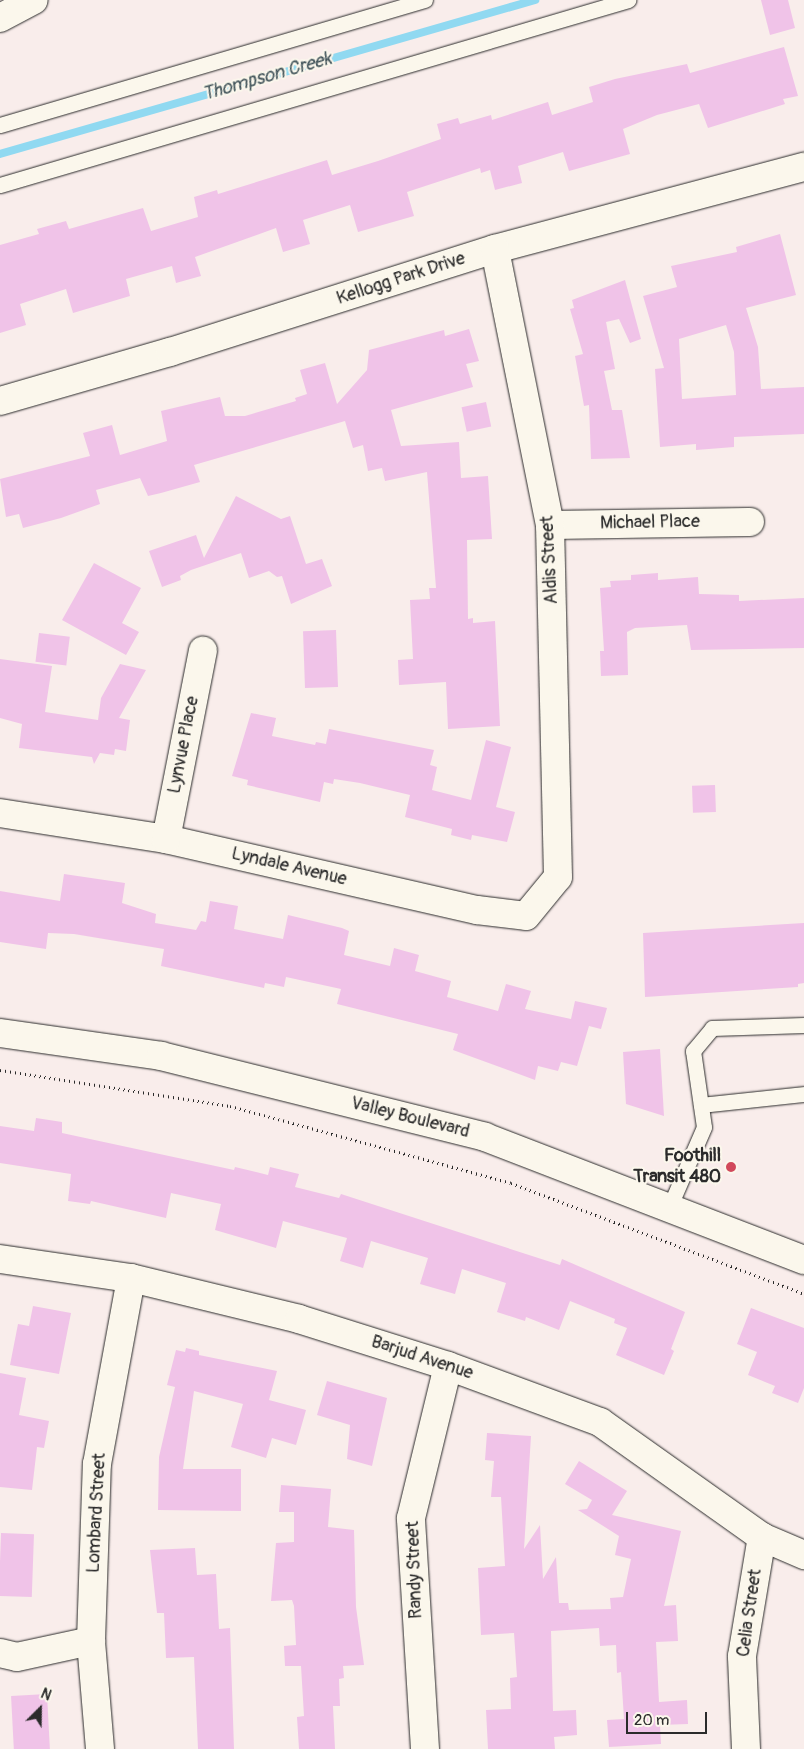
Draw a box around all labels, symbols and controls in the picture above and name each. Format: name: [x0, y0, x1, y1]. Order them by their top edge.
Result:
water label: Thompson Creek: [200, 48, 334, 106]
street label: Kellogg Park Drive: [334, 248, 468, 310]
street label: Michael Place: [600, 511, 700, 535]
street label: Aldis Street: [537, 515, 563, 605]
street label: Lynvue Place: [164, 695, 204, 795]
street label: Lyndale Avenue: [229, 843, 349, 891]
street label: Valley Boulevard: [348, 1093, 472, 1143]
place label: Foothill Transit 480: [633, 1146, 721, 1188]
marker: Foothill Transit 480: [725, 1161, 737, 1173]
street label: Barjud Avenue: [368, 1331, 476, 1385]
street label: Lombard Street: [83, 1452, 111, 1574]
street label: Randy Street: [403, 1521, 427, 1619]
street label: Celia Street: [733, 1568, 767, 1658]
north arrow: [15, 1684, 65, 1734]
text: N: [38, 1685, 54, 1704]
scale bar: [629, 1702, 710, 1734]
text: 20 m: [634, 1711, 669, 1730]

